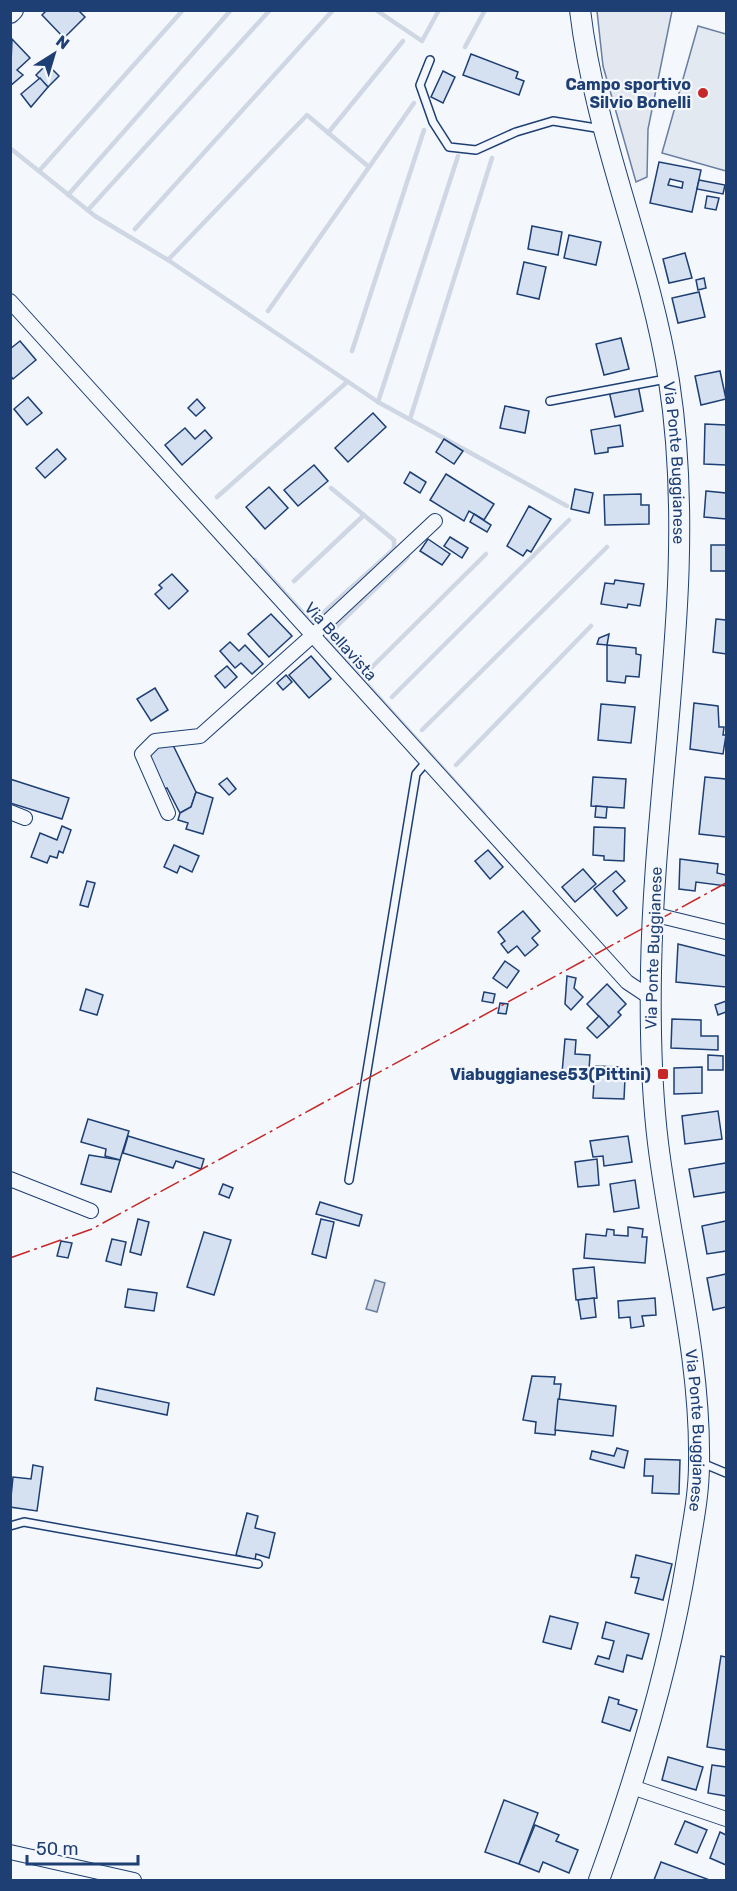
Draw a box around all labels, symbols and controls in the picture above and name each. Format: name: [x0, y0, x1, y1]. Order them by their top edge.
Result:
north arrow: [24, 24, 84, 84]
text: N: [52, 31, 73, 53]
place label: Campo sportivo Silvio Bonelli: [565, 75, 691, 112]
marker: Campo sportivo Silvio Bonelli: [696, 86, 710, 100]
street label: Via Ponte Buggianese: [659, 380, 688, 544]
street label: Via Bellavista: [300, 598, 381, 685]
street label: Via Ponte Buggianese: [641, 866, 666, 1030]
place label: Viabuggianese53(Pittini): [450, 1065, 651, 1084]
marker: Viabuggianese53(Pittini): [656, 1067, 670, 1081]
street label: Via Ponte Buggianese: [681, 1348, 708, 1513]
scale bar: [27, 1828, 138, 1866]
text: 50 m: [36, 1838, 79, 1860]

